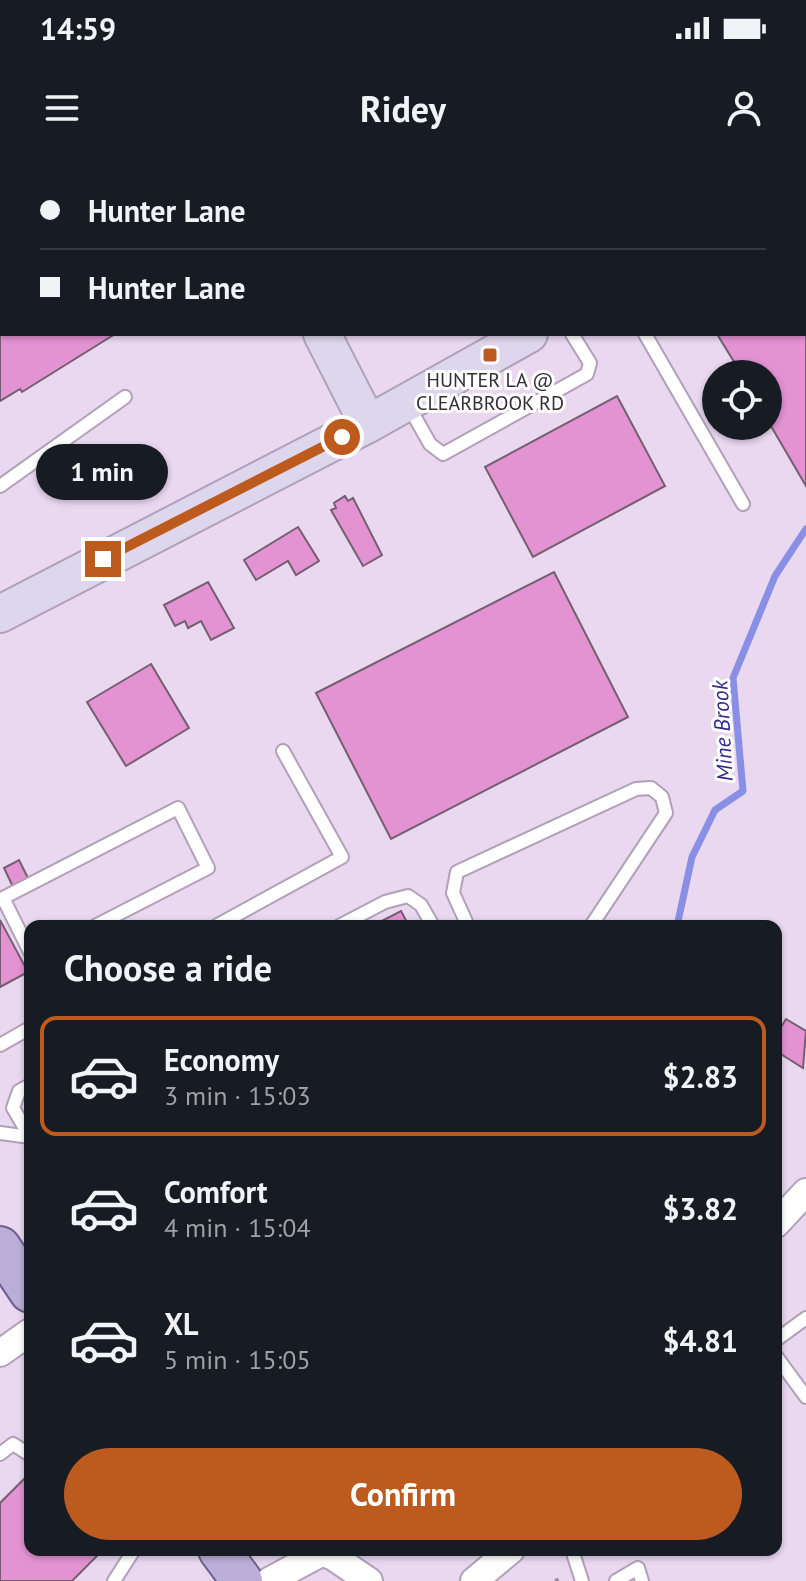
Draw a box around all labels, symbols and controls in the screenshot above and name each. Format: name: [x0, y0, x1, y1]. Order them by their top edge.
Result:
text: 14:59: [40, 9, 116, 48]
text: Ridey: [360, 85, 446, 132]
icon: menu: [40, 86, 84, 130]
icon: person: [722, 86, 766, 130]
text: Hunter Lane: [88, 191, 246, 230]
text: Hunter Lane: [88, 268, 246, 307]
marker: HUNTER LA @ CLEARBROOK RD: [481, 346, 499, 364]
map controls: [702, 360, 782, 440]
button: locate: [702, 360, 782, 440]
place label: HUNTER LA @ CLEARBROOK RD: [416, 367, 564, 416]
route start: [324, 419, 360, 455]
callout: 1 min: [37, 443, 169, 499]
text: 1 min: [70, 455, 134, 488]
route end: [85, 541, 121, 577]
water label: Mine Brook: [705, 679, 739, 782]
text: Choose a ride: [64, 944, 272, 991]
icon: car: [68, 1040, 140, 1112]
text: Economy: [164, 1040, 279, 1079]
text: $2.83: [663, 1057, 738, 1096]
text: 3 min · 15:03: [164, 1079, 311, 1112]
icon: car: [68, 1172, 140, 1244]
text: Comfort: [164, 1172, 267, 1211]
text: $3.82: [663, 1189, 738, 1228]
text: 4 min · 15:04: [164, 1211, 311, 1244]
icon: car: [68, 1304, 140, 1376]
text: XL: [164, 1304, 198, 1343]
text: $4.81: [663, 1321, 738, 1360]
text: 5 min · 15:05: [164, 1343, 311, 1376]
button: Confirm: [64, 1448, 742, 1540]

